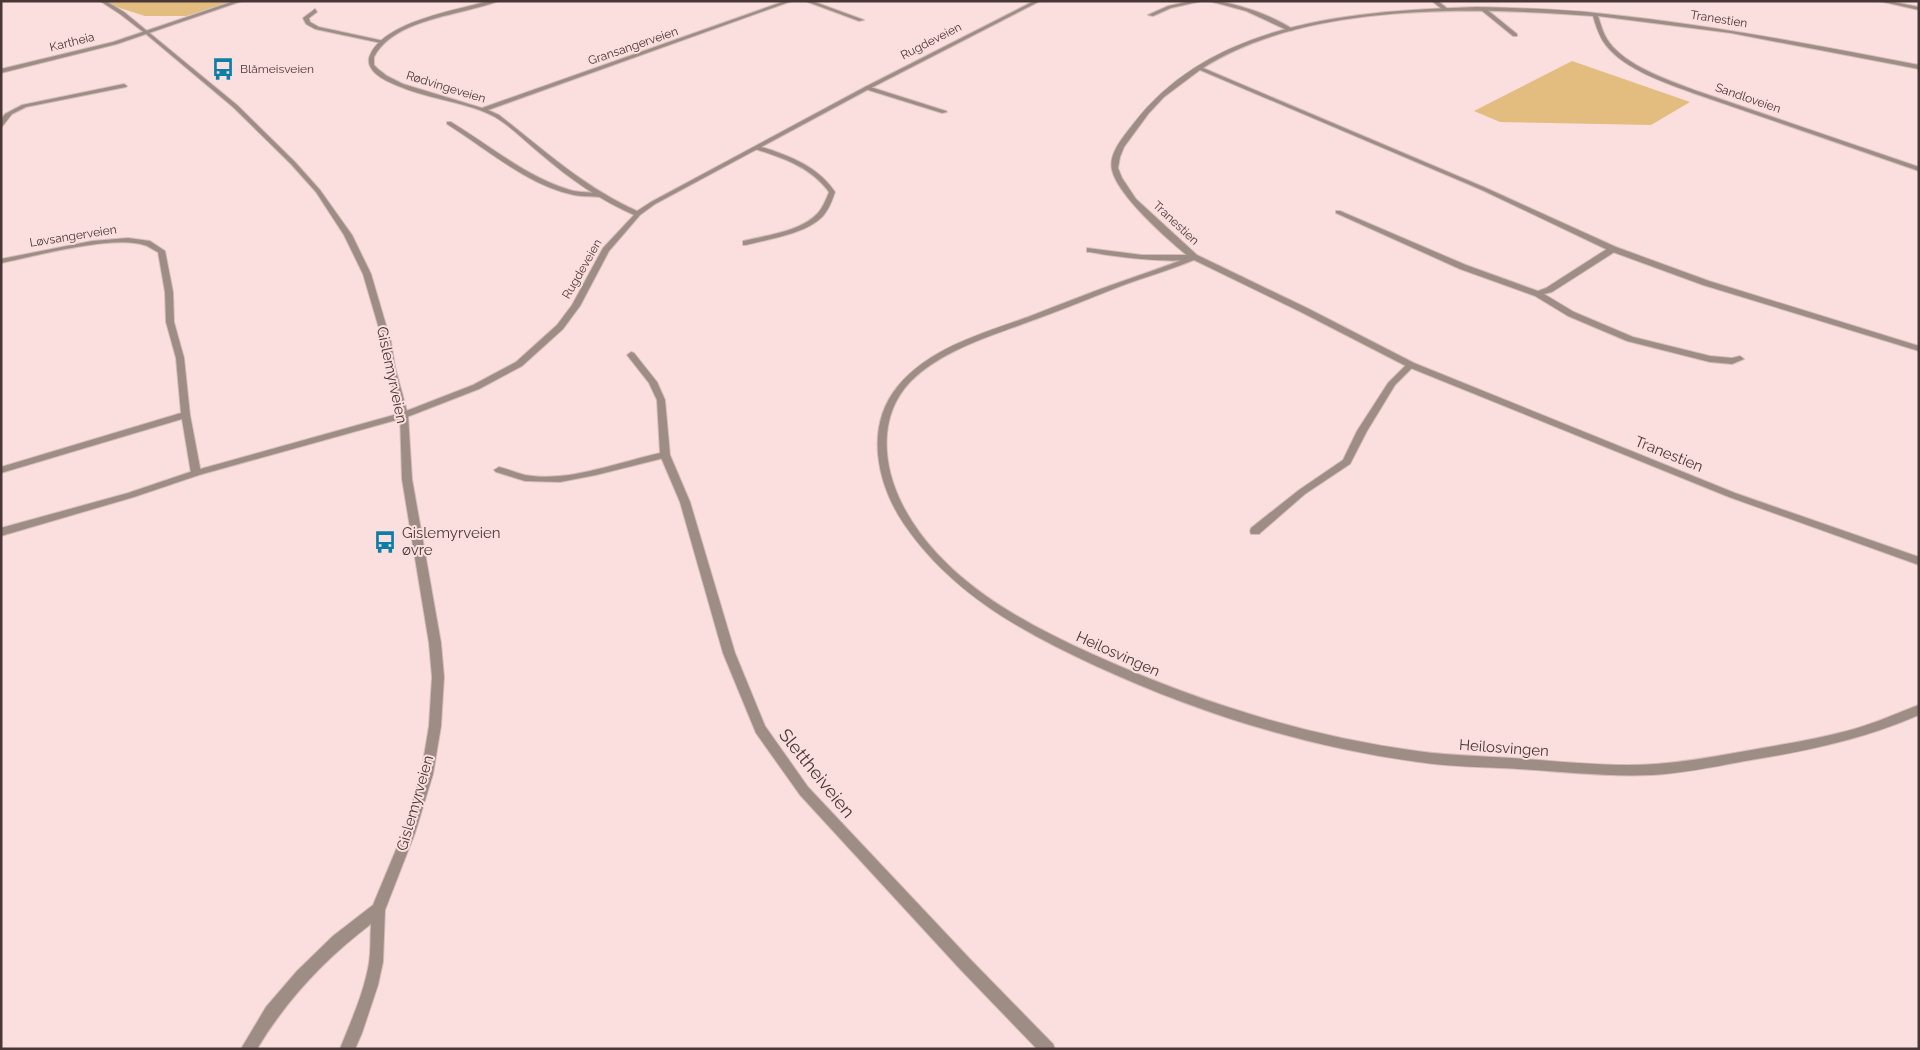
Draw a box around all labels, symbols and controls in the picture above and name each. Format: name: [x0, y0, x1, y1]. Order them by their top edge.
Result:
street label: Tranestien: [1690, 8, 1748, 30]
street label: Rugdeveien: [898, 20, 964, 62]
street label: Gransangerveien: [586, 24, 680, 68]
street label: Kartheia: [48, 30, 96, 54]
bus stop icon: Blåmeisveien: [210, 56, 236, 82]
place label: Blåmeisveien: [240, 62, 314, 76]
street label: Rødvingeveien: [405, 68, 487, 106]
street label: Sandloveien: [1713, 80, 1783, 116]
street label: Tranestien: [1150, 198, 1202, 248]
street label: Løvsangerveien: [28, 222, 118, 250]
street label: Rugdeveien: [559, 237, 605, 301]
street label: Gislemyrveien: [373, 325, 411, 425]
street label: Tranestien: [1632, 432, 1706, 476]
place label: Gislemyrveien øvre: [402, 524, 501, 559]
bus stop icon: Gislemyrveien øvre: [372, 529, 398, 555]
street label: Heilosvingen: [1073, 627, 1163, 681]
street label: Slettheiveien: [775, 724, 859, 822]
street label: Heilosvingen: [1459, 736, 1549, 760]
street label: Gislemyrveien: [393, 753, 437, 853]

